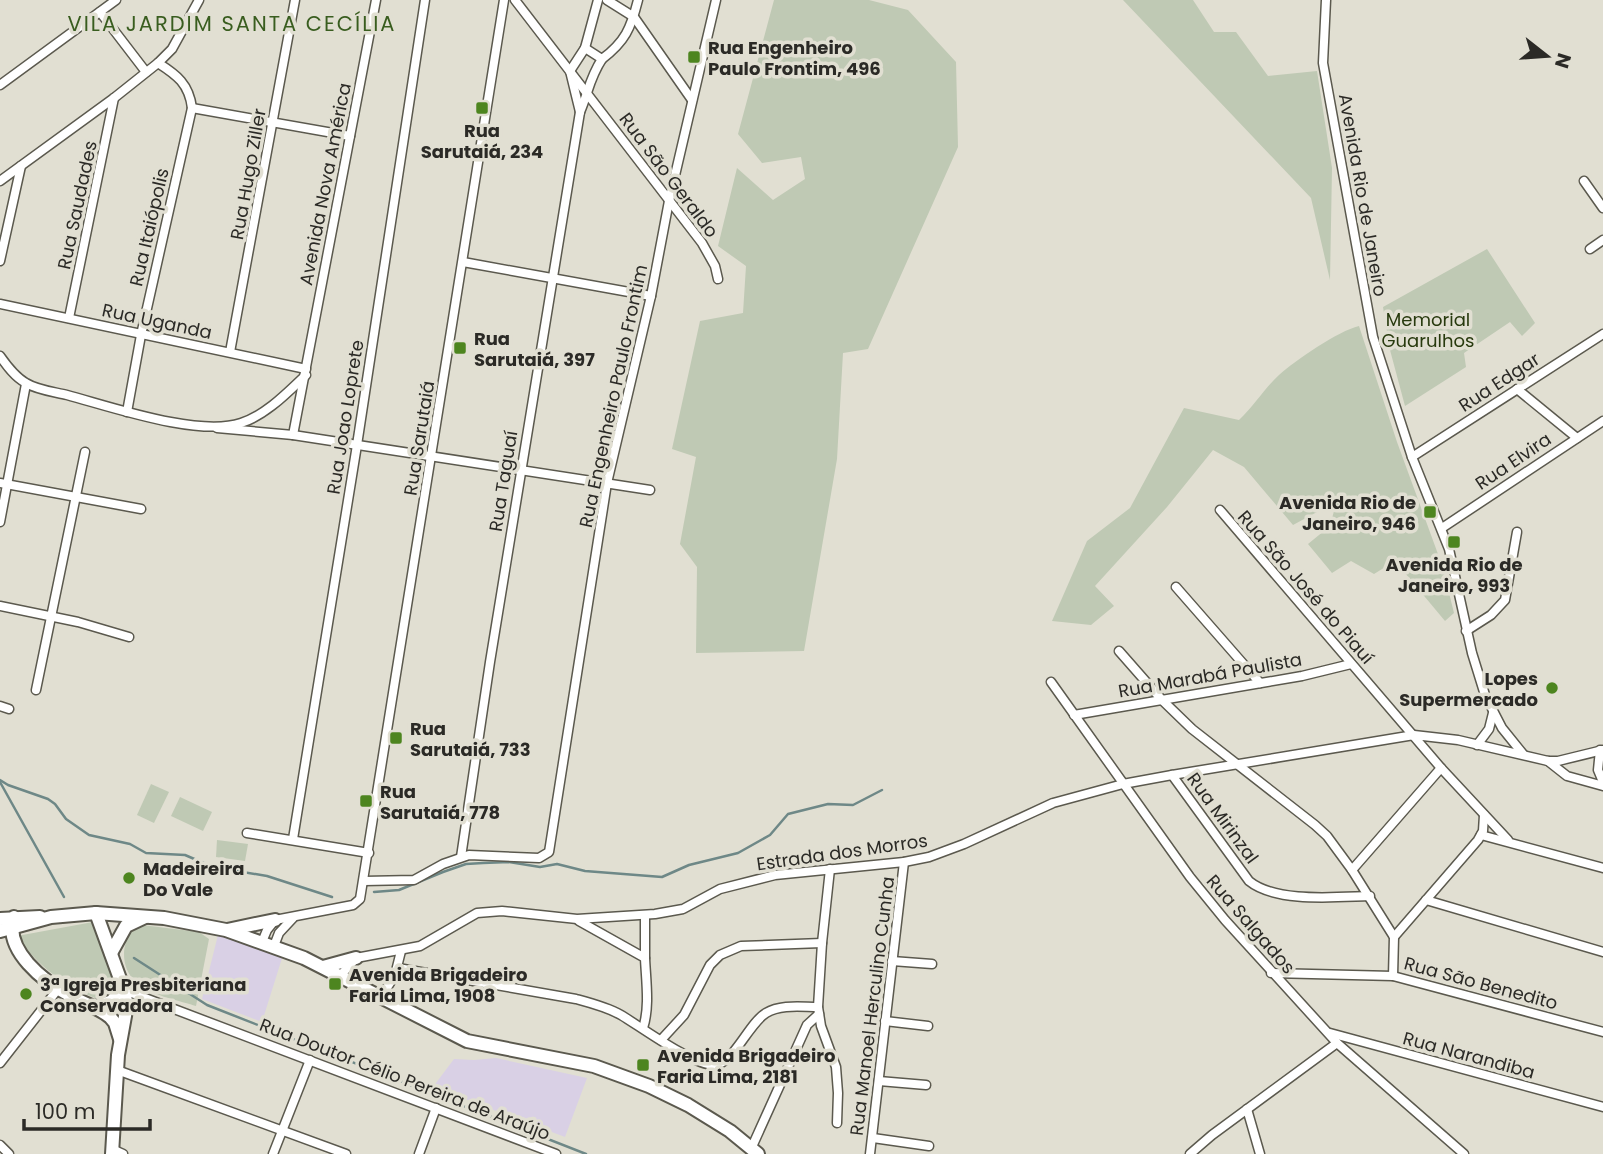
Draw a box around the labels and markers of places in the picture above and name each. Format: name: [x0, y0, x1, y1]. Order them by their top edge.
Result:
place label: Rua Engenheiro Paulo Frontim, 496: [708, 35, 881, 81]
marker: Rua Engenheiro Paulo Frontim, 496: [686, 49, 702, 65]
marker: Rua Sarutaiá, 234: [474, 100, 490, 116]
place label: Rua Sarutaiá, 234: [421, 118, 543, 164]
place label: Rua Sarutaiá, 397: [474, 326, 595, 372]
marker: Rua Sarutaiá, 397: [452, 340, 468, 356]
place label: Avenida Rio de Janeiro, 946: [1279, 490, 1416, 536]
marker: Avenida Rio de Janeiro, 946: [1422, 504, 1438, 520]
marker: Avenida Rio de Janeiro, 993: [1446, 534, 1462, 550]
place label: Avenida Rio de Janeiro, 993: [1386, 552, 1522, 598]
place label: Lopes Supermercado: [1399, 666, 1538, 712]
marker: Lopes Supermercado: [1544, 680, 1560, 696]
place label: Rua Sarutaiá, 733: [410, 716, 531, 762]
marker: Rua Sarutaiá, 733: [388, 730, 404, 746]
place label: Rua Sarutaiá, 778: [380, 779, 500, 825]
marker: Rua Sarutaiá, 778: [358, 793, 374, 809]
place label: Madeireira Do Vale: [143, 856, 244, 902]
marker: Madeireira Do Vale: [121, 870, 137, 886]
place label: Avenida Brigadeiro Faria Lima, 1908: [349, 962, 527, 1008]
place label: 3ª Igreja Presbiteriana Conservadora: [40, 972, 246, 1018]
marker: Avenida Brigadeiro Faria Lima, 1908: [327, 976, 343, 992]
marker: 3ª Igreja Presbiteriana Conservadora: [18, 986, 34, 1002]
place label: Avenida Brigadeiro Faria Lima, 2181: [657, 1043, 835, 1089]
marker: Avenida Brigadeiro Faria Lima, 2181: [635, 1057, 651, 1073]

